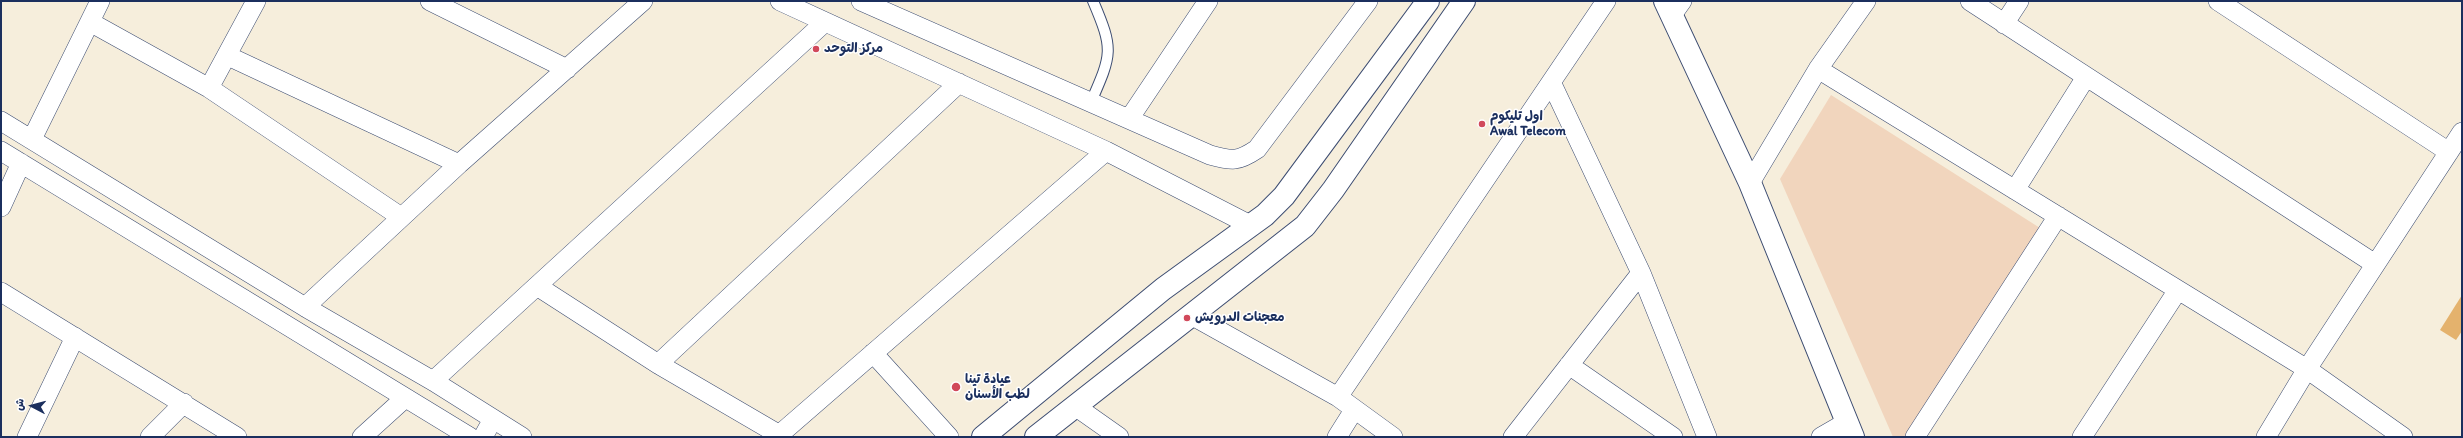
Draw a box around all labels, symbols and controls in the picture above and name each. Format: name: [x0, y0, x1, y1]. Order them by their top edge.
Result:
place label: مركز التوحد: [824, 41, 883, 57]
marker: مركز التوحد: [811, 44, 821, 54]
place label: اول تليكوم Awal Telecom: [1490, 109, 1566, 140]
marker: اول تليكوم Awal Telecom: [1477, 119, 1487, 129]
place label: معجنات الدرويش: [1195, 310, 1285, 326]
marker: معجنات الدرويش: [1182, 313, 1192, 323]
place label: عيادة تينا لطب الأسنان: [965, 372, 1030, 403]
marker: عيادة تينا لطب الأسنان: [950, 381, 962, 393]
north arrow: [12, 386, 52, 426]
text: ش: [12, 398, 27, 411]

